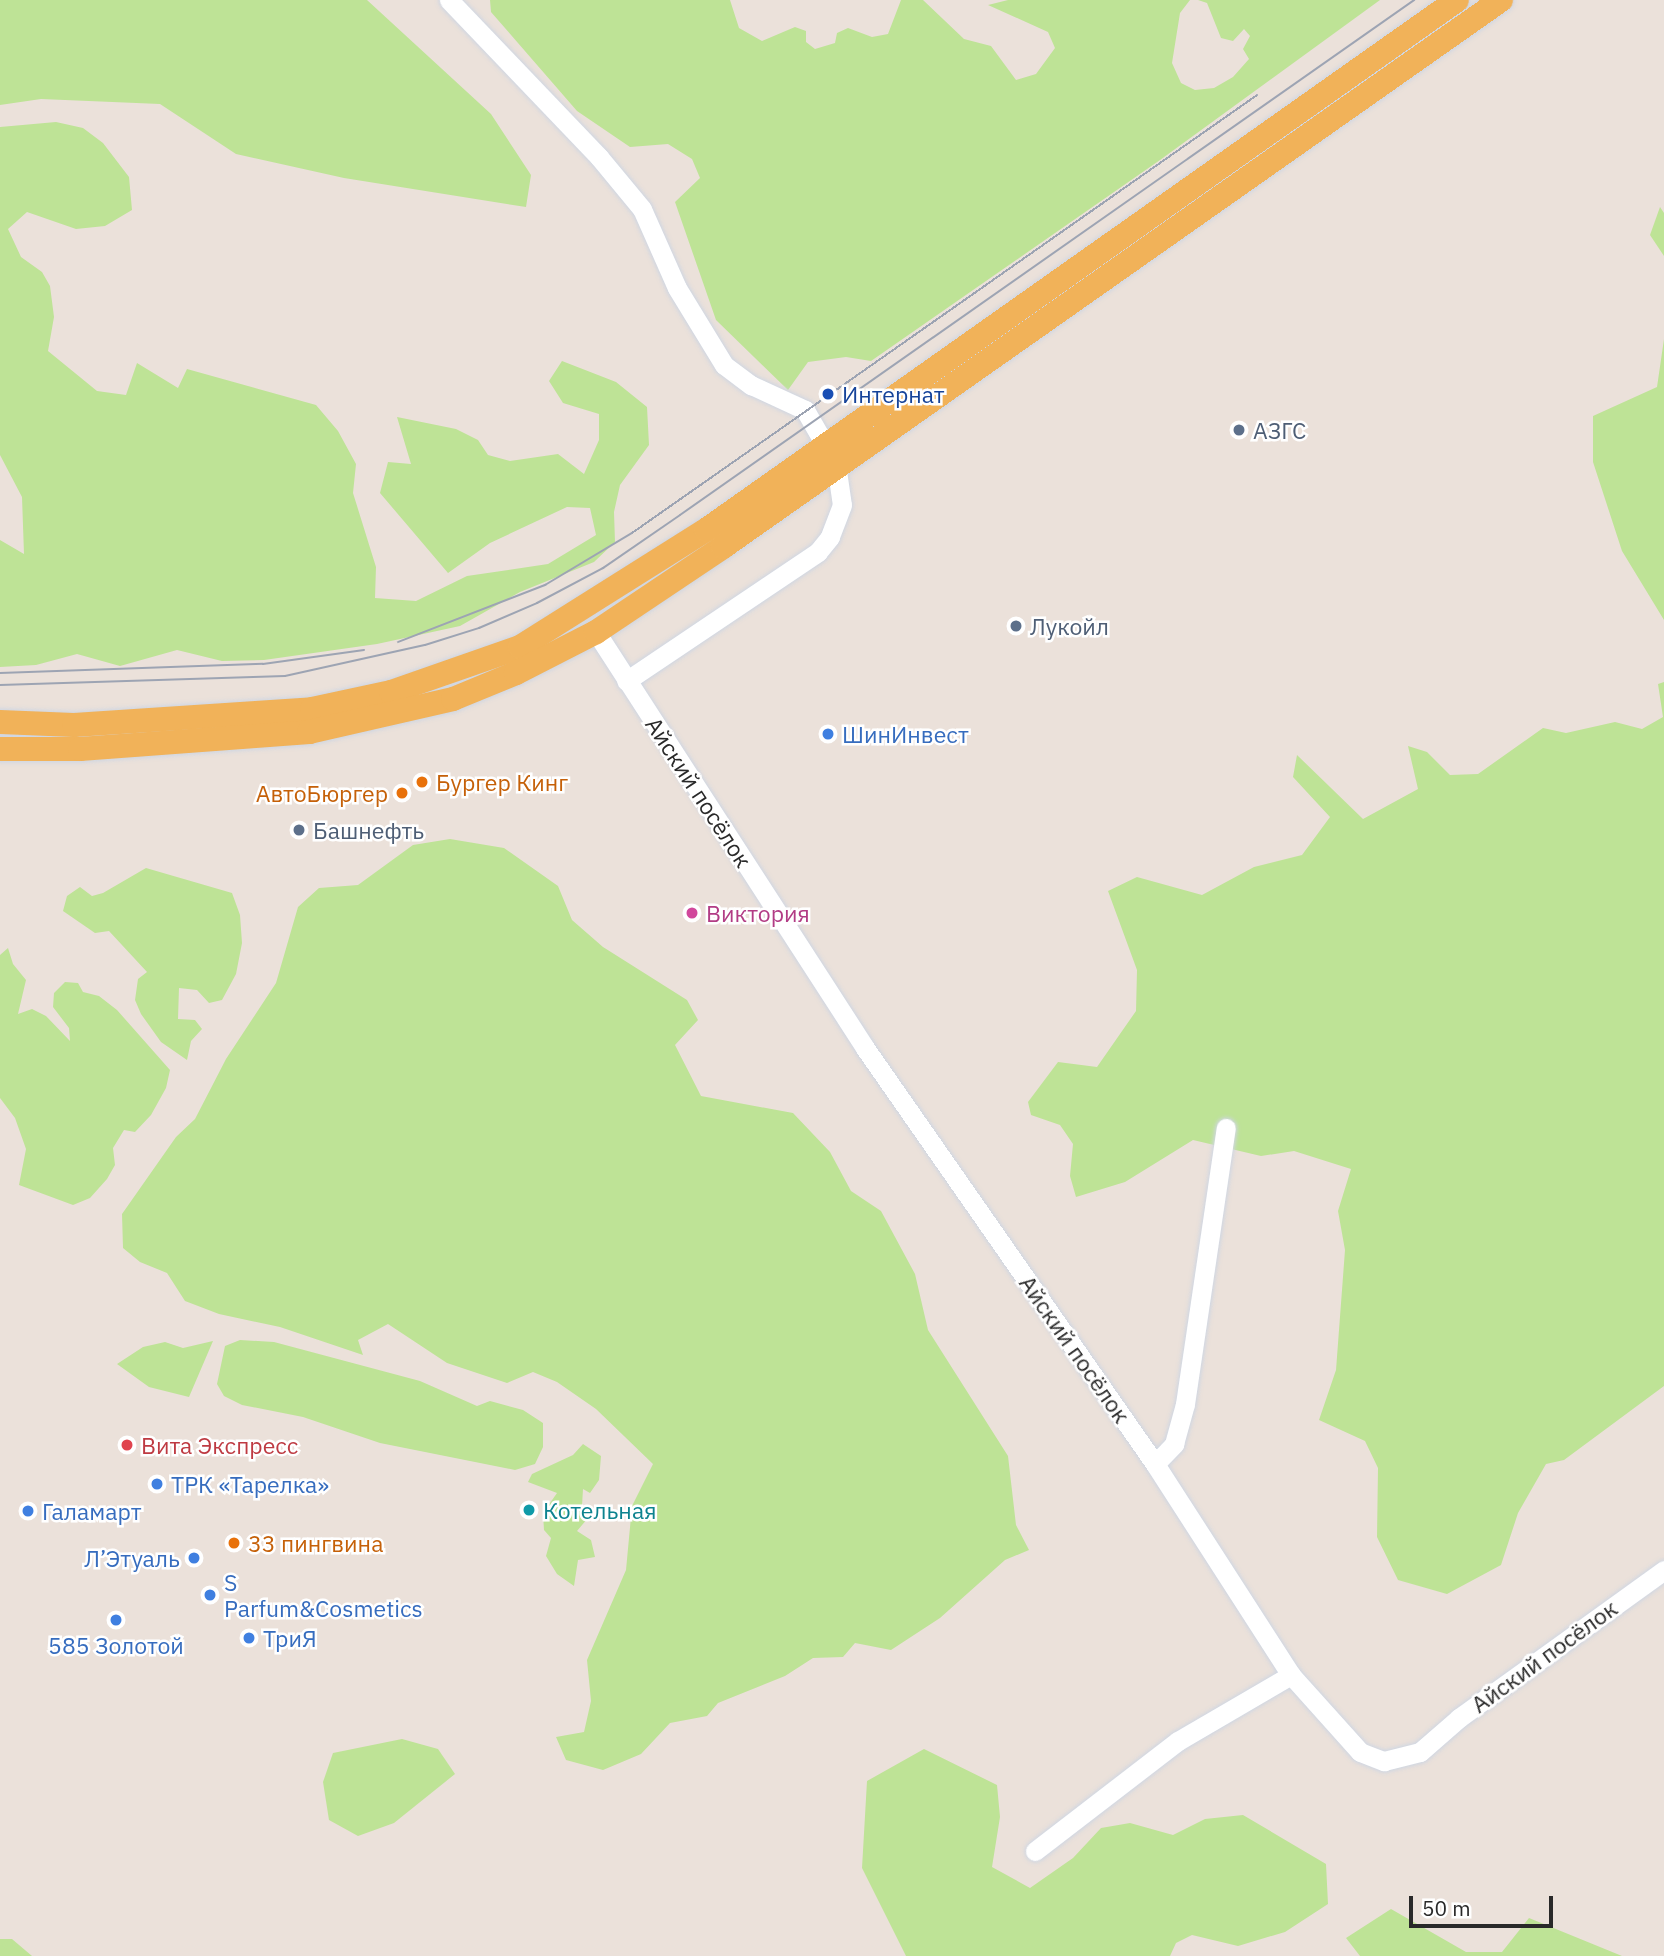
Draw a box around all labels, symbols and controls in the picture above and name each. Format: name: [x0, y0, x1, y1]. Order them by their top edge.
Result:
place label: Интернат: [842, 380, 945, 408]
marker: Интернат: [820, 386, 836, 402]
place label: АЗГС: [1253, 416, 1306, 444]
marker: АЗГС: [1231, 422, 1247, 438]
place label: Лукойл: [1030, 612, 1109, 640]
marker: Лукойл: [1008, 618, 1024, 634]
street label: Айский посёлок: [640, 712, 758, 872]
place label: ШинИнвест: [842, 720, 969, 748]
marker: ШинИнвест: [820, 726, 836, 742]
place label: Бургер Кинг: [436, 768, 568, 796]
marker: Бургер Кинг: [414, 774, 430, 790]
place label: АвтоБюргер: [256, 779, 388, 807]
marker: АвтоБюргер: [394, 785, 410, 801]
place label: Башнефть: [313, 816, 424, 844]
marker: Башнефть: [291, 822, 307, 838]
place label: Виктория: [706, 899, 810, 927]
marker: Виктория: [684, 905, 700, 921]
street label: Айский посёлок: [1014, 1270, 1136, 1428]
place label: Вита Экспресс: [141, 1431, 298, 1459]
marker: Вита Экспресс: [119, 1437, 135, 1453]
place label: ТРК «Тарелка»: [171, 1470, 329, 1498]
marker: ТРК «Тарелка»: [149, 1476, 165, 1492]
place label: Котельная: [543, 1496, 656, 1524]
place label: Галамарт: [42, 1497, 141, 1525]
marker: Котельная: [521, 1502, 537, 1518]
marker: Галамарт: [20, 1503, 36, 1519]
place label: 33 пингвина: [248, 1529, 383, 1557]
marker: 33 пингвина: [226, 1535, 242, 1551]
place label: Л’Этуаль: [84, 1544, 180, 1572]
marker: Л’Этуаль: [186, 1550, 202, 1566]
place label: S Parfum&Cosmetics: [224, 1568, 423, 1622]
marker: S Parfum&Cosmetics: [202, 1587, 218, 1603]
street label: Айский посёлок: [1466, 1594, 1622, 1718]
marker: 585 Золотой: [108, 1612, 124, 1628]
place label: ТриЯ: [263, 1624, 317, 1652]
marker: ТриЯ: [241, 1630, 257, 1646]
place label: 585 Золотой: [48, 1631, 184, 1659]
scale bar: [1412, 1882, 1556, 1926]
text: 50 m: [1422, 1894, 1471, 1922]

